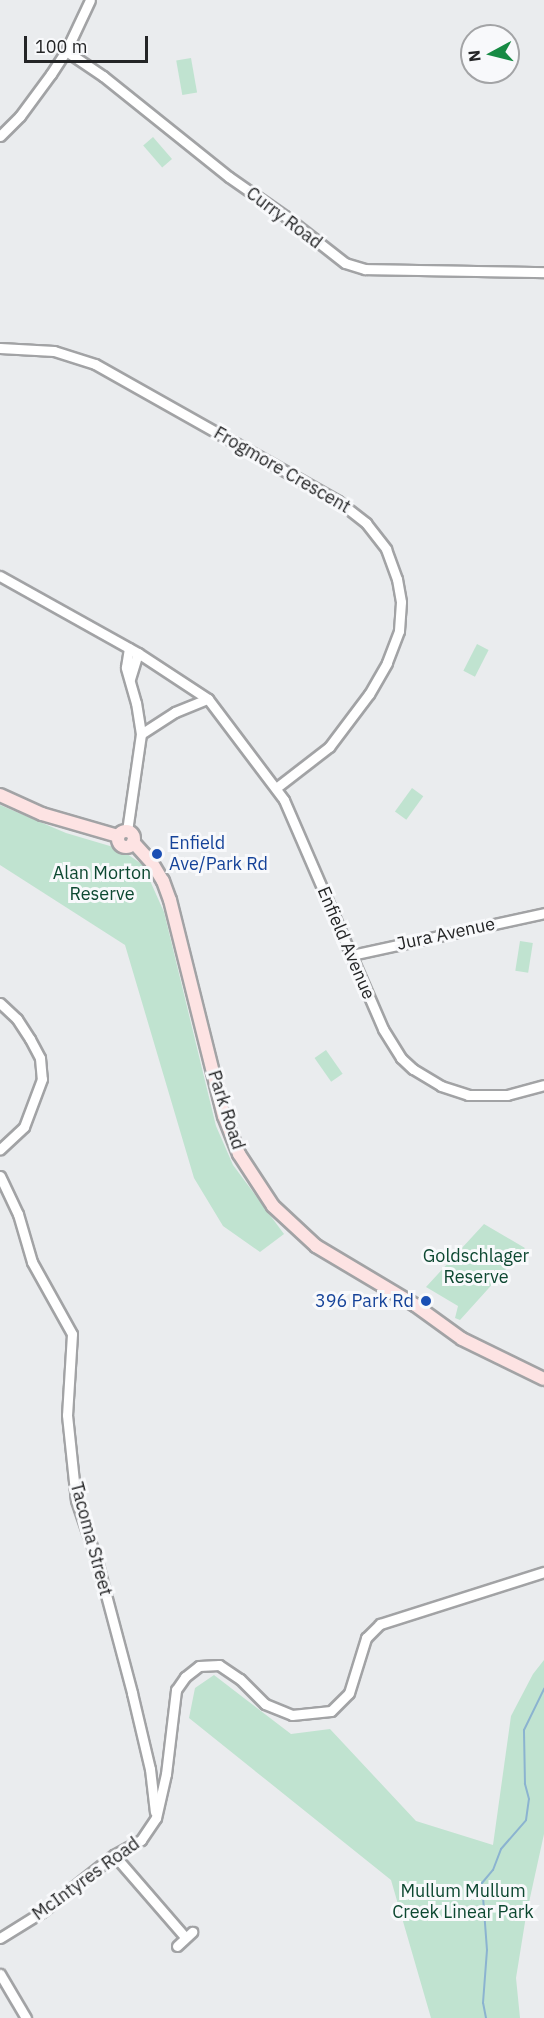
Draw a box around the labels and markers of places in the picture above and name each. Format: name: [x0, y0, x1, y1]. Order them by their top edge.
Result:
place label: Enfield Ave/Park Rd: [169, 833, 268, 876]
marker: Enfield Ave/Park Rd: [150, 847, 164, 861]
place label: 396 Park Rd: [315, 1290, 414, 1312]
marker: 396 Park Rd: [419, 1294, 433, 1308]

